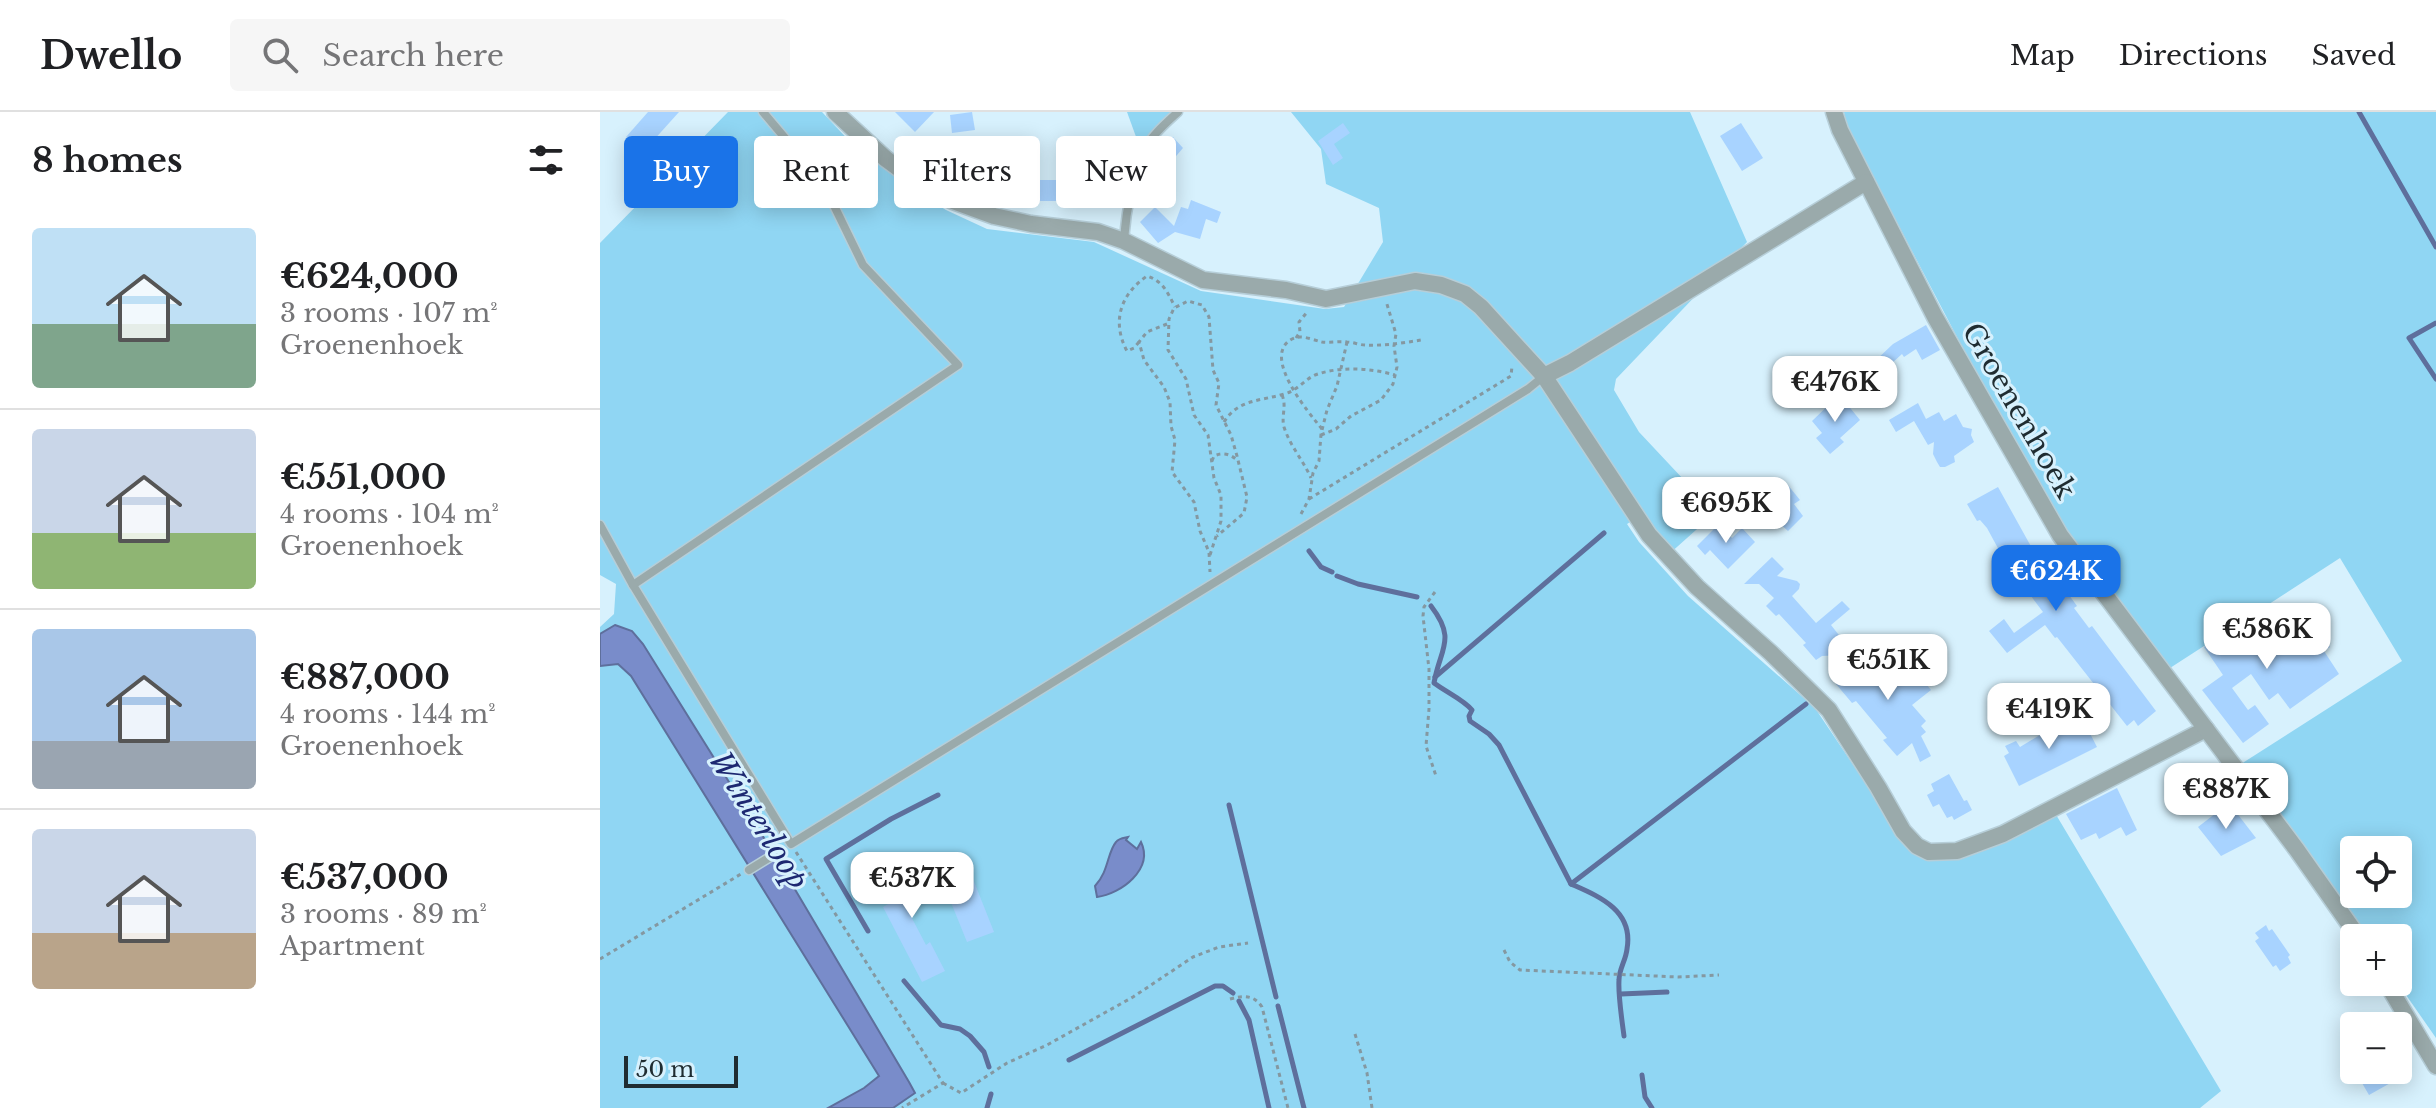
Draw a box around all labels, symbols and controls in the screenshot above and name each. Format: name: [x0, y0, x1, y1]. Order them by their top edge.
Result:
search box: [230, 19, 790, 91]
text: Dwello: [40, 32, 182, 79]
icon: search: [258, 33, 302, 77]
text: Search here: [322, 37, 504, 74]
text: Map: [2010, 38, 2075, 73]
text: Directions: [2119, 38, 2268, 73]
text: Saved: [2312, 38, 2396, 73]
chip: Buy: [624, 136, 738, 208]
chip: Rent: [754, 136, 878, 208]
chip: Filters: [894, 136, 1040, 208]
chip: New: [1056, 136, 1176, 208]
icon: filters: [524, 138, 568, 182]
text: 8 homes: [32, 139, 183, 181]
text: €624,000: [280, 255, 459, 297]
icon: home: [96, 260, 192, 356]
text: 3 rooms · 107 m²: [280, 297, 498, 329]
street label: Groenenhoek: [1955, 317, 2084, 506]
text: Groenenhoek: [280, 329, 463, 361]
pin: €476K: [1779, 356, 1891, 424]
text: €476K: [1790, 366, 1880, 398]
text: €551,000: [280, 456, 446, 498]
icon: home: [96, 461, 192, 557]
pin: €695K: [1670, 477, 1782, 545]
text: €695K: [1680, 487, 1772, 519]
text: 4 rooms · 104 m²: [280, 498, 499, 530]
text: Groenenhoek: [280, 530, 463, 562]
pin: €624K: [2000, 545, 2112, 613]
text: €624K: [2010, 555, 2102, 587]
pin: €586K: [2211, 603, 2323, 671]
text: €586K: [2222, 613, 2312, 645]
pin: €551K: [1832, 634, 1944, 702]
text: €551K: [1846, 644, 1930, 676]
text: €887,000: [280, 656, 450, 698]
icon: home: [96, 661, 192, 757]
pin: €419K: [1993, 683, 2105, 751]
text: €419K: [2005, 693, 2093, 725]
text: 4 rooms · 144 m²: [280, 698, 496, 730]
text: Groenenhoek: [280, 730, 463, 762]
water label: Winterloop: [702, 744, 816, 896]
pin: €887K: [2170, 763, 2282, 831]
text: €887K: [2182, 773, 2270, 805]
map controls: [2340, 836, 2412, 1084]
button: locate: [2340, 836, 2412, 908]
pin: €537K: [856, 852, 968, 920]
text: €537,000: [280, 856, 449, 898]
icon: home: [96, 861, 192, 957]
text: €537K: [869, 862, 955, 894]
text: 3 rooms · 89 m²: [280, 898, 487, 930]
button: +: [2340, 924, 2412, 996]
text: Apartment: [280, 930, 425, 962]
button: −: [2340, 1012, 2412, 1084]
scale bar: [624, 1052, 738, 1088]
text: 50 m: [636, 1056, 694, 1083]

